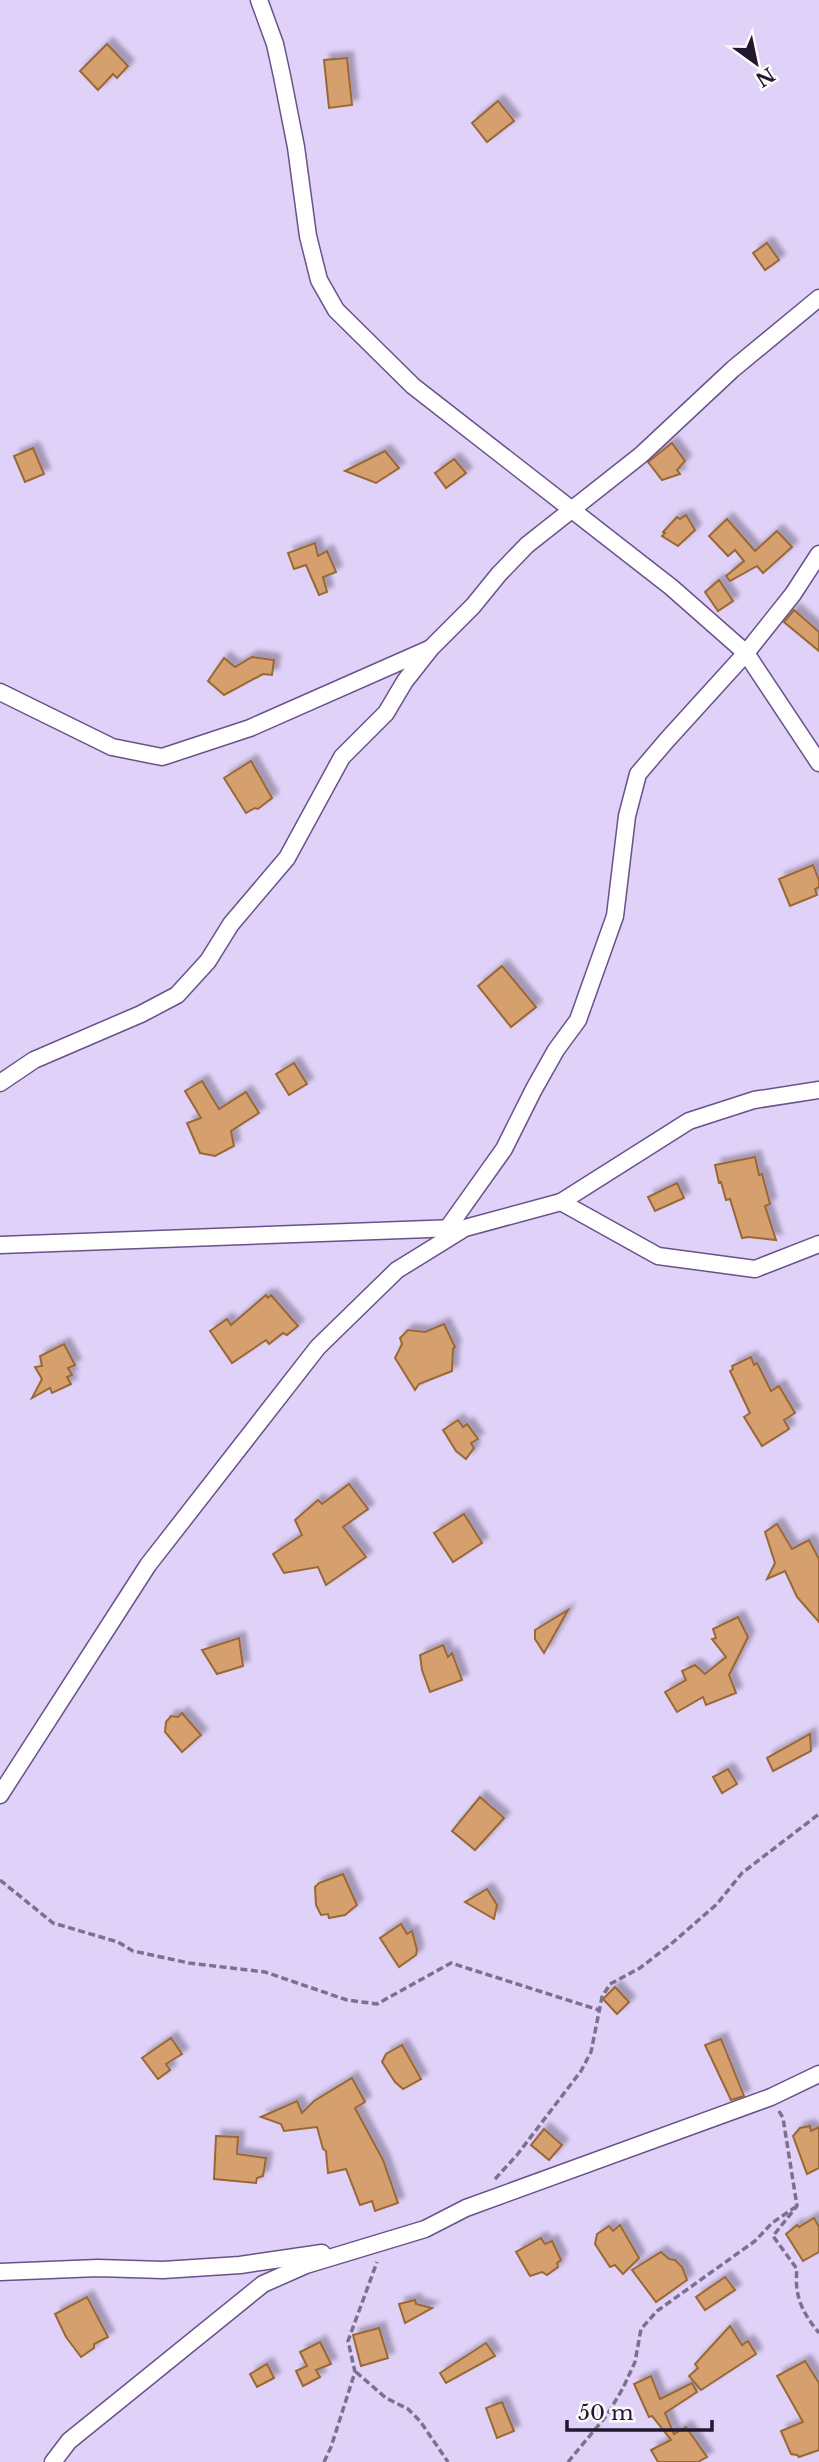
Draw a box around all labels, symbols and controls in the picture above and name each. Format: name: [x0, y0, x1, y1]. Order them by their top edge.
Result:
north arrow: [721, 28, 791, 98]
text: N: [751, 62, 779, 91]
scale bar: [567, 2388, 712, 2432]
text: 50 m: [578, 2400, 634, 2426]

